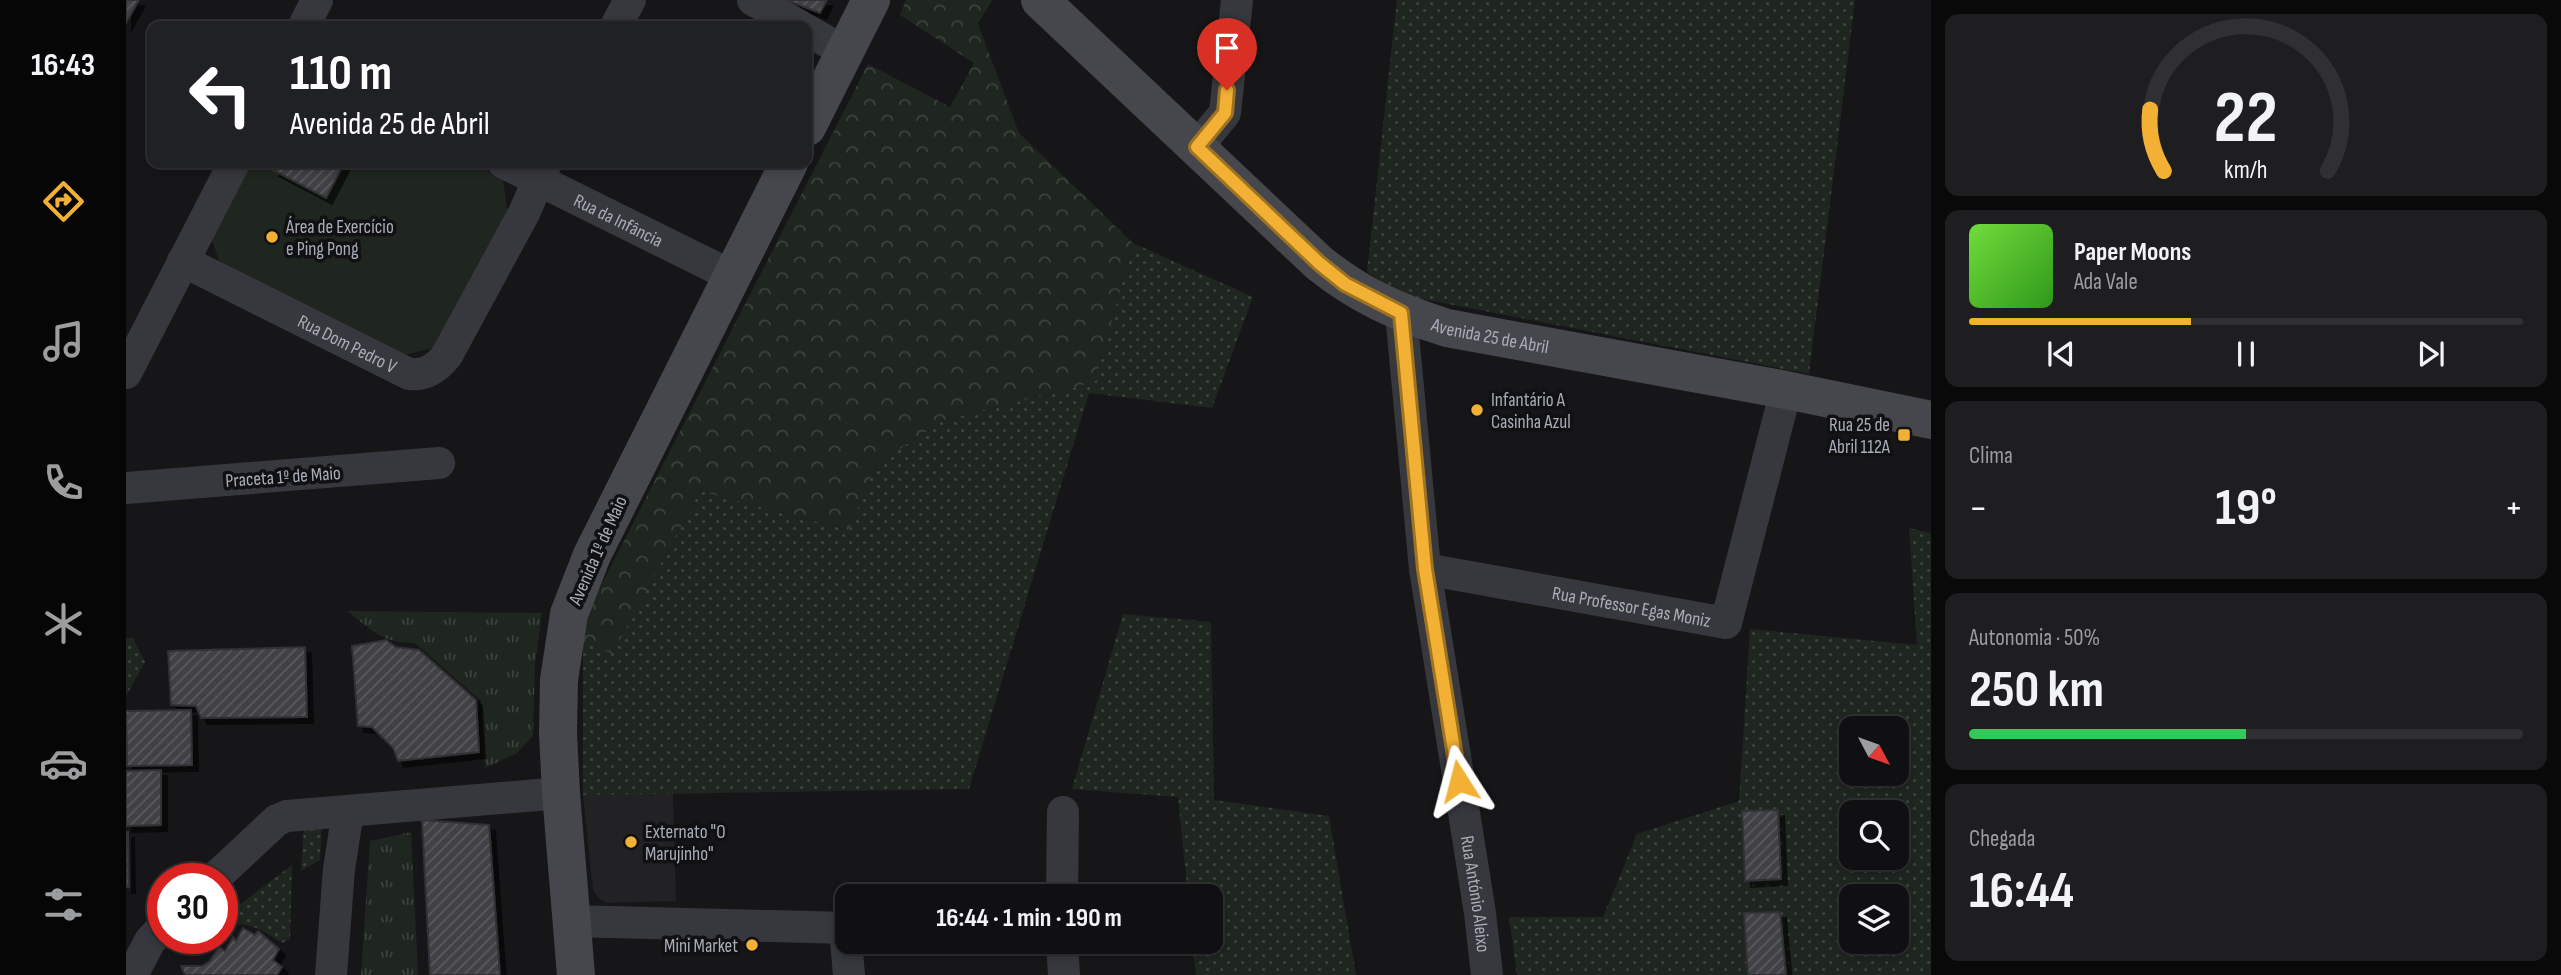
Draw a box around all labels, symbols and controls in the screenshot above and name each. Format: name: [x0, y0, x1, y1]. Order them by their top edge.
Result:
pin: [1197, 18, 1257, 90]
icon: arrive: [1208, 29, 1246, 67]
text: 110 m: [290, 45, 392, 104]
text: 16:43: [31, 46, 95, 85]
icon: left: [175, 49, 266, 140]
text: 22: [2214, 75, 2278, 163]
text: Avenida 25 de Abril: [290, 105, 490, 144]
text: km/h: [2224, 155, 2268, 186]
icon: directions: [39, 177, 88, 226]
street label: Rua da Infância: [570, 189, 666, 253]
place label: Área de Exercício e Ping Pong: [285, 216, 394, 261]
marker: Área de Exercício e Ping Pong: [264, 229, 280, 245]
text: Paper Moons: [2074, 237, 2191, 268]
text: Ada Vale: [2074, 268, 2138, 296]
street label: Rua Dom Pedro V: [294, 310, 401, 379]
street label: Avenida 25 de Abril: [1427, 313, 1551, 359]
icon: music: [39, 317, 88, 366]
icon: previous: [2042, 335, 2080, 373]
icon: pause: [2227, 335, 2265, 373]
icon: next: [2412, 335, 2450, 373]
place label: Infantário A Casinha Azul: [1491, 389, 1571, 434]
marker: Infantário A Casinha Azul: [1469, 402, 1485, 418]
place label: Rua 25 de Abril 112A: [1828, 414, 1891, 459]
marker: Rua 25 de Abril 112A: [1896, 427, 1912, 443]
text: Clima: [1969, 442, 2013, 470]
icon: phone: [39, 458, 88, 507]
street label: Praceta 1º de Maio: [225, 462, 342, 493]
text: 19°: [2215, 477, 2277, 540]
text: −: [1969, 486, 1988, 531]
text: +: [2504, 486, 2523, 531]
street label: Avenida 1º de Maio: [564, 493, 633, 610]
street label: Rua Professor Egas Moniz: [1550, 582, 1713, 633]
icon: climate: [39, 599, 88, 648]
text: Autonomia · 50%: [1969, 624, 2100, 652]
text: 250 km: [1969, 659, 2104, 722]
north arrow: [1839, 716, 1909, 786]
map controls: [1839, 716, 1909, 954]
icon: car: [39, 739, 88, 788]
position arrow: [1422, 744, 1496, 818]
button: search: [1839, 800, 1909, 870]
place label: Externato "O Marujinho": [645, 821, 726, 866]
text: Chegada: [1969, 825, 2035, 853]
marker: Externato "O Marujinho": [623, 834, 639, 850]
street label: Rua António Aleixo: [1455, 834, 1494, 954]
text: 16:44: [1969, 860, 2074, 923]
speed limit sign: 30: [147, 863, 238, 954]
icon: filters: [39, 880, 88, 929]
button: layers: [1839, 884, 1909, 954]
text: 16:44 · 1 min · 190 m: [936, 903, 1122, 934]
place label: Mini Market: [664, 935, 738, 958]
marker: Mini Market: [744, 937, 760, 953]

